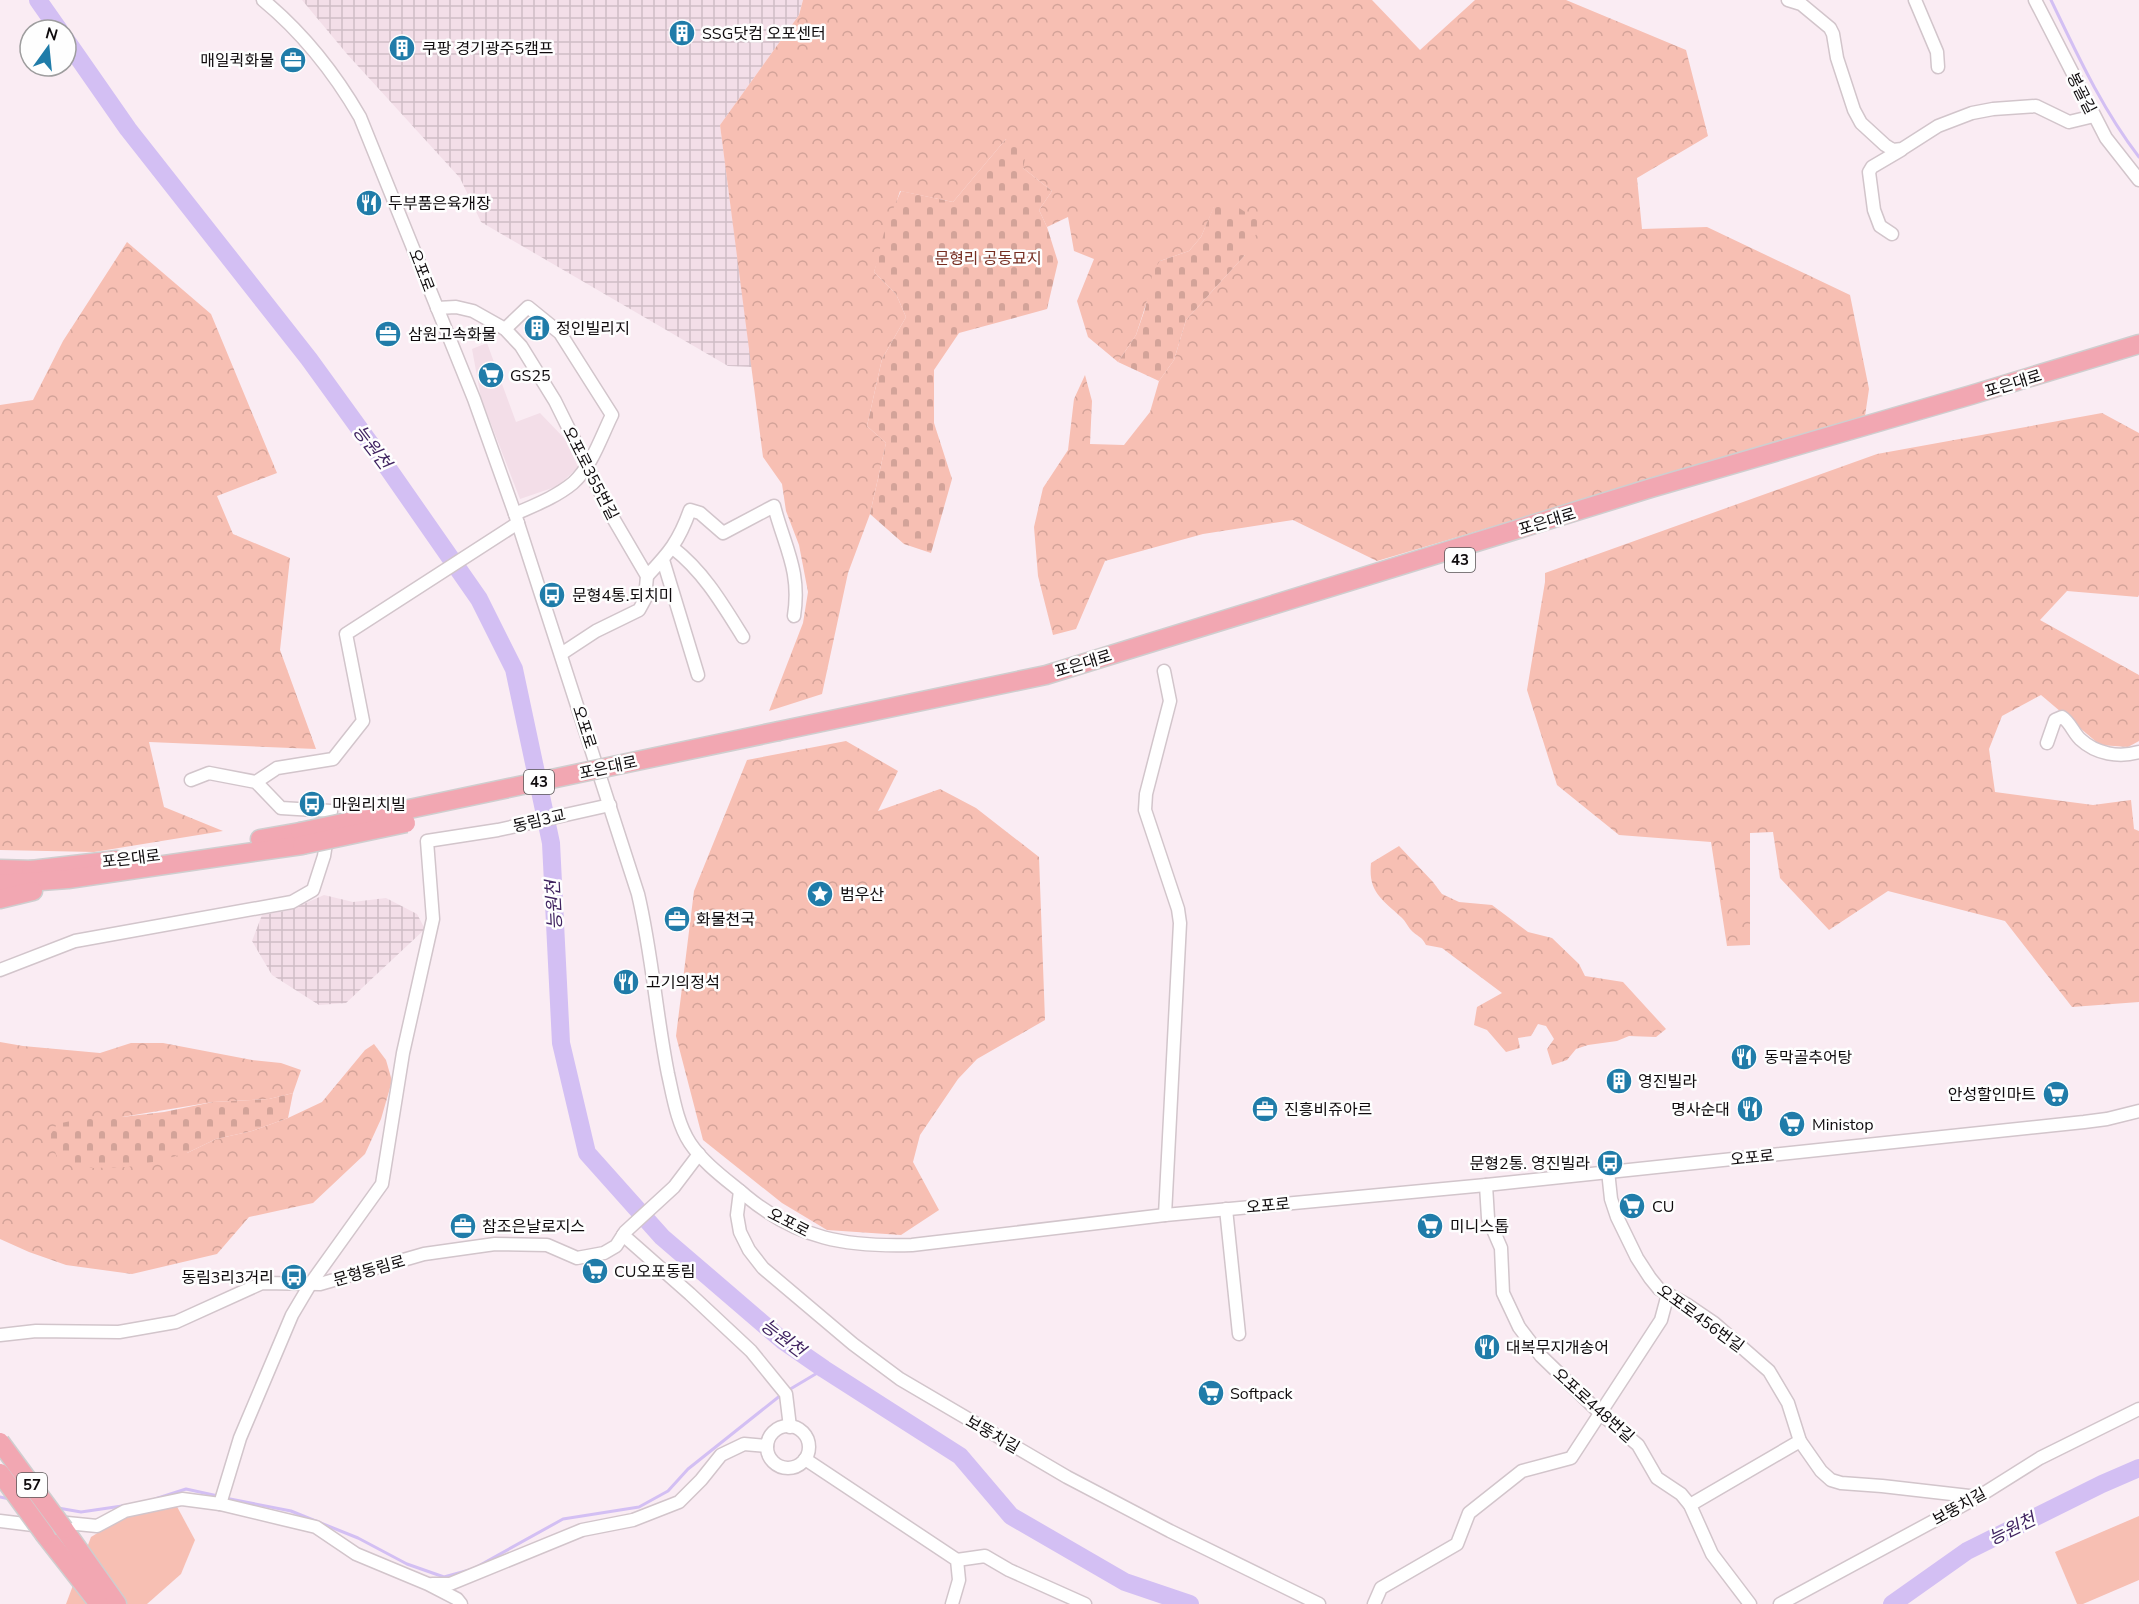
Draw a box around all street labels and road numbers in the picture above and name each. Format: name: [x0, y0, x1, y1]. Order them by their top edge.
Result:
street label: 봉골길: [2061, 69, 2101, 118]
street label: 오포로: [403, 246, 439, 295]
street label: 포은대로: [1982, 365, 2045, 403]
street label: 오포로355번길: [557, 423, 623, 524]
street label: 포은대로: [1516, 503, 1579, 541]
road number: 43: [1445, 548, 1475, 572]
street label: 포은대로: [1052, 645, 1115, 683]
street label: 오포로: [567, 703, 601, 752]
street label: 포은대로: [577, 751, 640, 785]
road number: 43: [524, 770, 554, 794]
street label: 동림3교: [511, 804, 568, 838]
street label: 포은대로: [101, 844, 162, 873]
street label: 오포로: [1729, 1145, 1775, 1171]
street label: 오포로: [1245, 1193, 1291, 1219]
street label: 오포로: [764, 1203, 813, 1243]
street label: 문형동림로: [331, 1250, 408, 1292]
street label: 오포로456번길: [1653, 1280, 1748, 1358]
street label: 오포로448번길: [1548, 1363, 1639, 1448]
street label: 보뚱치길: [961, 1411, 1024, 1459]
road number: 57: [17, 1473, 47, 1497]
street label: 보뚱치길: [1928, 1483, 1991, 1531]

